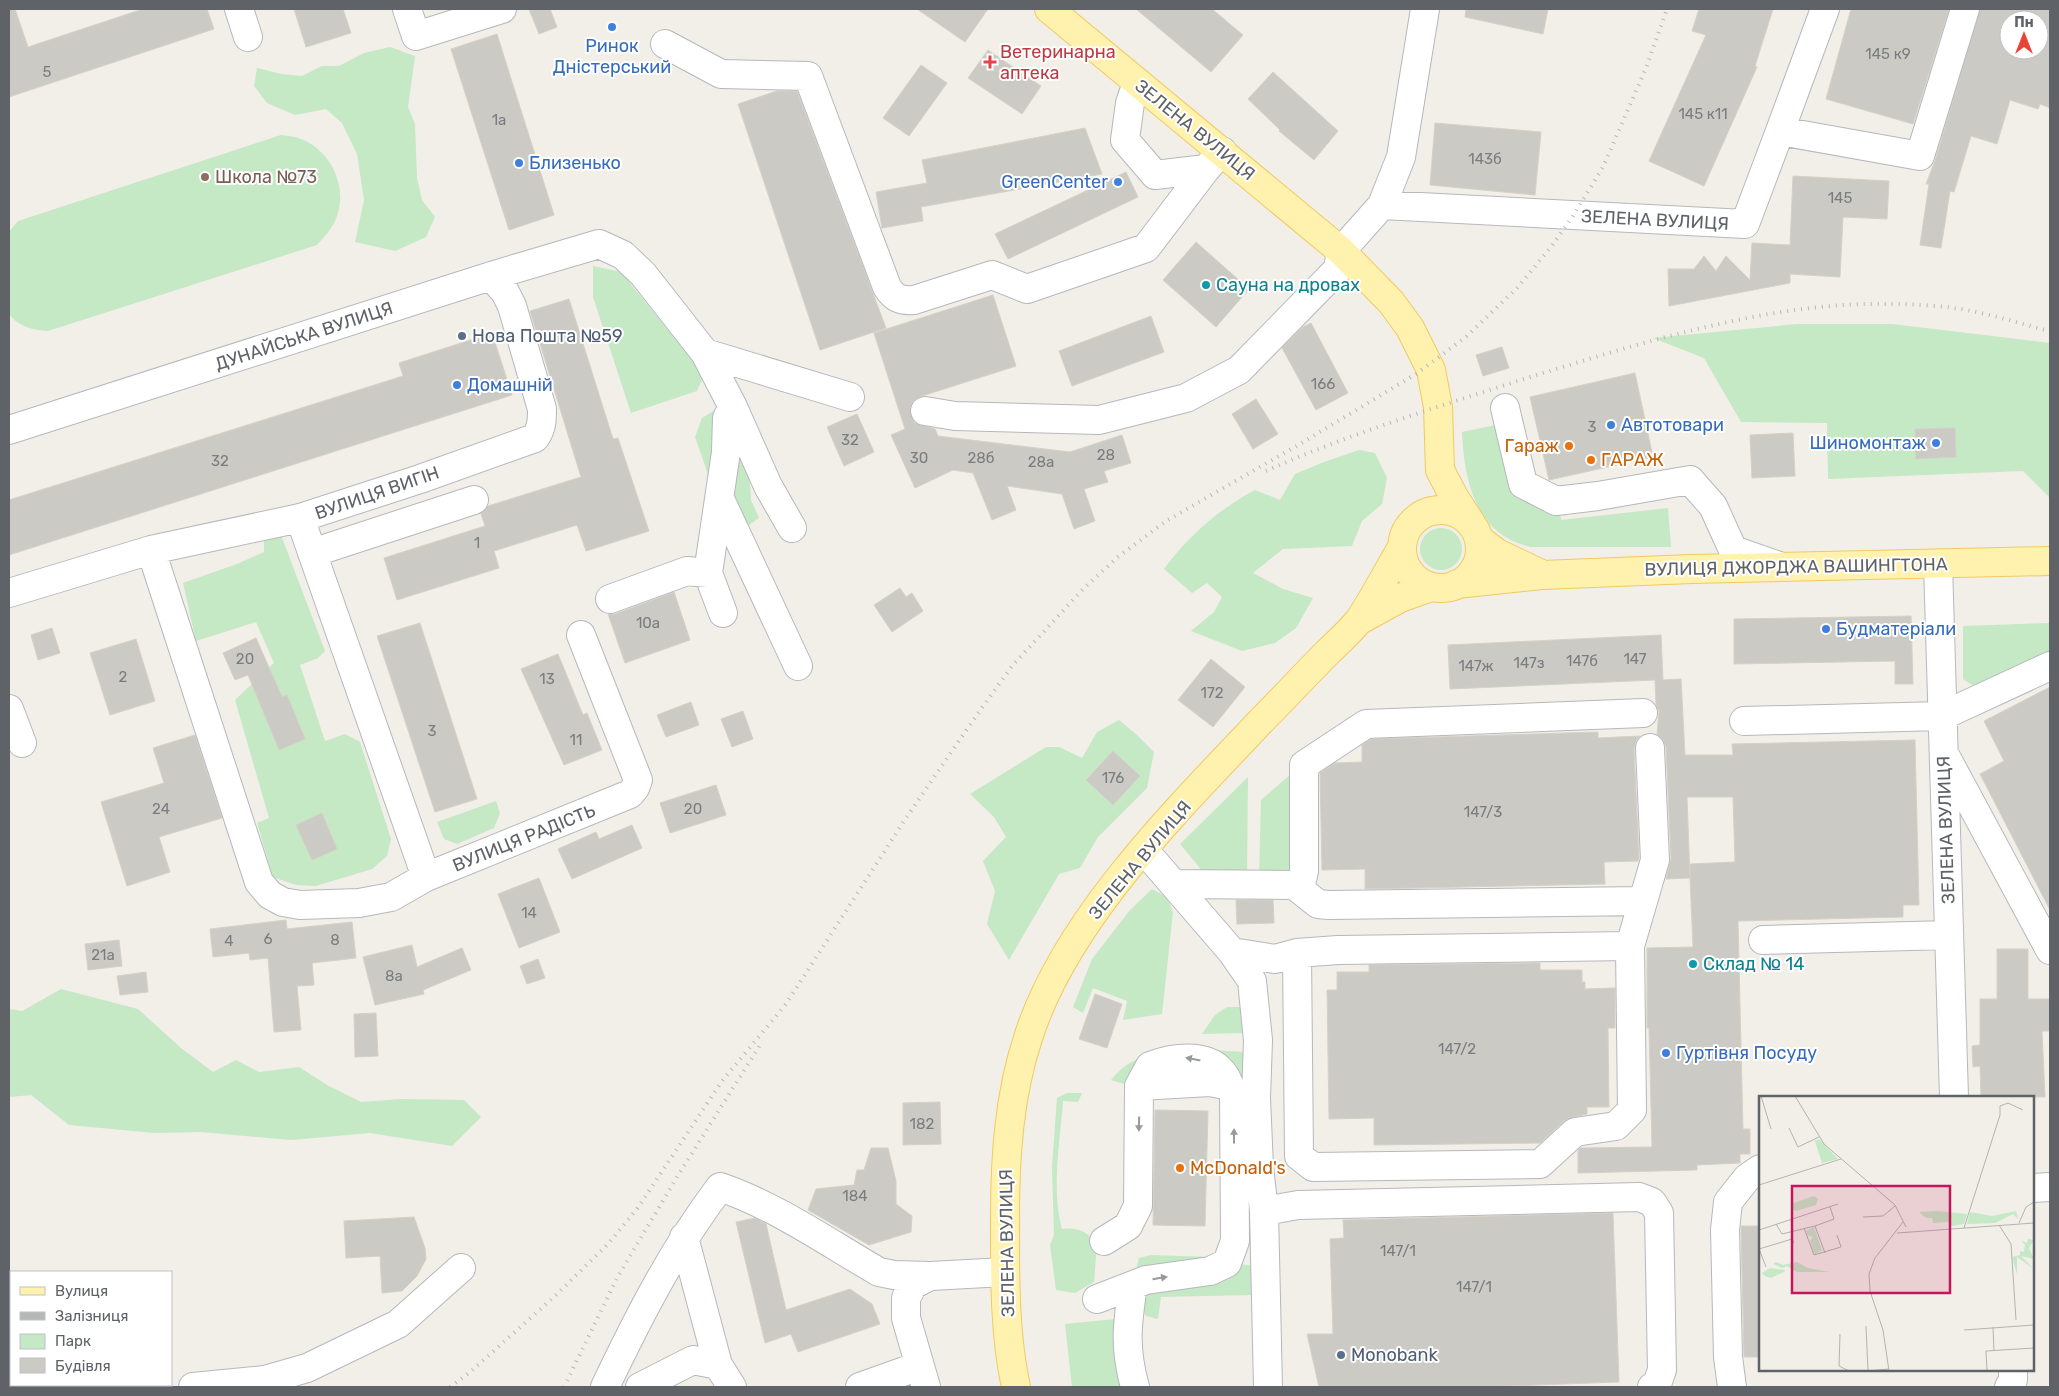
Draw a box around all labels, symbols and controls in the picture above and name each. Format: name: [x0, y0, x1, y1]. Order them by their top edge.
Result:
north arrow: [1999, 10, 2049, 60]
text: Пн: [2014, 14, 2034, 31]
marker: Ринок Дністерський: [606, 21, 618, 33]
place label: Ринок Дністерський: [553, 35, 671, 78]
place label: Ветеринарна аптека: [1000, 41, 1116, 84]
house number: 145 к9: [1865, 45, 1911, 63]
marker: Ветеринарна аптека: [984, 56, 996, 68]
house number: 5: [43, 63, 52, 81]
street label: ЗЕЛЕНА ВУЛИЦЯ: [1130, 75, 1260, 185]
house number: 145 к11: [1678, 105, 1728, 123]
house number: 1а: [492, 111, 506, 129]
house number: 143б: [1468, 150, 1502, 168]
place label: Близенько: [529, 152, 621, 174]
marker: Близенько: [513, 157, 525, 169]
place label: Школа №73: [215, 166, 317, 188]
marker: Школа №73: [199, 171, 211, 183]
place label: GreenCenter: [1001, 171, 1108, 193]
marker: GreenCenter: [1112, 176, 1124, 188]
house number: 145: [1828, 189, 1852, 207]
street label: ЗЕЛЕНА ВУЛИЦЯ: [1580, 205, 1730, 235]
place label: Сауна на дровах: [1216, 274, 1360, 296]
marker: Сауна на дровах: [1200, 279, 1212, 291]
street label: ДУНАЙСЬКА ВУЛИЦЯ: [212, 297, 396, 375]
place label: Нова Пошта №59: [472, 325, 623, 347]
marker: Нова Пошта №59: [456, 330, 468, 342]
place label: Домашній: [467, 374, 553, 396]
house number: 166: [1311, 375, 1335, 393]
marker: Домашній: [451, 379, 463, 391]
place label: Автотовари: [1621, 414, 1724, 436]
house number: 3: [1587, 418, 1597, 436]
marker: Автотовари: [1605, 419, 1617, 431]
house number: 32: [841, 431, 859, 449]
place label: Шиномонтаж: [1809, 432, 1926, 454]
place label: Гараж: [1505, 435, 1559, 457]
marker: Шиномонтаж: [1930, 437, 1942, 449]
marker: Гараж: [1563, 440, 1575, 452]
house number: 28: [1097, 446, 1115, 464]
house number: 30: [910, 449, 928, 467]
house number: 28б: [967, 449, 995, 467]
place label: ГАРАЖ: [1601, 449, 1664, 471]
house number: 32: [211, 452, 229, 470]
house number: 28а: [1028, 453, 1054, 471]
marker: ГАРАЖ: [1585, 454, 1597, 466]
street label: ВУЛИЦЯ ВИГІН: [312, 461, 442, 525]
house number: 1: [474, 534, 480, 552]
street label: ВУЛИЦЯ ДЖОРДЖА ВАШИНГТОНА: [1644, 553, 1948, 581]
house number: 10а: [636, 614, 660, 632]
place label: Будматеріали: [1836, 618, 1956, 640]
marker: Будматеріали: [1820, 623, 1832, 635]
house number: 20: [236, 650, 254, 668]
house number: 147: [1623, 650, 1647, 668]
house number: 147б: [1566, 652, 1598, 670]
house number: 147з: [1514, 654, 1545, 672]
house number: 147ж: [1458, 657, 1494, 675]
house number: 2: [119, 668, 128, 686]
house number: 13: [539, 670, 555, 688]
house number: 172: [1201, 684, 1224, 702]
house number: 3: [427, 722, 437, 740]
house number: 11: [570, 731, 582, 749]
street label: ЗЕЛЕНА ВУЛИЦЯ: [1932, 756, 1960, 904]
house number: 176: [1102, 769, 1124, 787]
street label: ЗЕЛЕНА ВУЛИЦЯ: [1084, 796, 1196, 924]
street label: ВУЛИЦЯ РАДІСТЬ: [449, 799, 599, 877]
house number: 24: [152, 800, 170, 818]
house number: 20: [684, 800, 702, 818]
house number: 147/3: [1464, 803, 1502, 821]
house number: 14: [521, 904, 537, 922]
house number: 6: [263, 930, 273, 948]
house number: 8: [330, 931, 340, 949]
house number: 4: [224, 932, 234, 950]
house number: 21а: [91, 946, 115, 964]
place label: Склад № 14: [1703, 953, 1804, 975]
marker: Склад № 14: [1687, 958, 1699, 970]
house number: 8а: [385, 967, 403, 985]
house number: 147/2: [1438, 1040, 1476, 1058]
place label: Гуртівня Посуду: [1676, 1042, 1817, 1064]
marker: Гуртівня Посуду: [1660, 1047, 1672, 1059]
one-way arrow: [1185, 1055, 1201, 1063]
inset map: [1759, 1096, 2034, 1371]
house number: 182: [910, 1115, 935, 1133]
one-way arrow: [1135, 1116, 1143, 1132]
one-way arrow: [1230, 1128, 1238, 1144]
place label: McDonald's: [1190, 1157, 1286, 1179]
marker: McDonald's: [1174, 1162, 1186, 1174]
street label: ЗЕЛЕНА ВУЛИЦЯ: [995, 1169, 1019, 1317]
house number: 184: [842, 1187, 868, 1205]
house number: 147/1: [1380, 1242, 1416, 1260]
legend: [10, 1271, 172, 1386]
one-way arrow: [1152, 1274, 1168, 1282]
house number: 147/1: [1456, 1278, 1492, 1296]
text: Вулиця: [55, 1282, 108, 1300]
text: Залізниця: [55, 1307, 128, 1325]
text: Парк: [55, 1332, 91, 1350]
place label: Monobank: [1351, 1344, 1438, 1366]
marker: Monobank: [1335, 1349, 1347, 1361]
text: Будівля: [55, 1357, 111, 1375]

